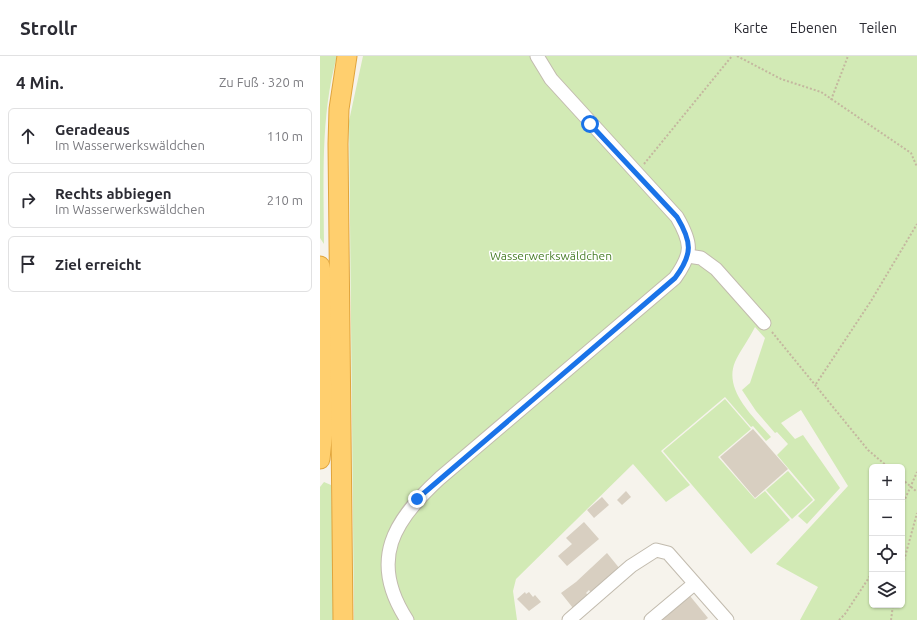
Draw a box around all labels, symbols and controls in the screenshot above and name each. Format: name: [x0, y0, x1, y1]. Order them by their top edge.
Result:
text: Strollr: [20, 17, 77, 39]
text: Karte: [734, 20, 768, 36]
text: Ebenen: [790, 20, 837, 36]
text: Teilen: [859, 20, 897, 36]
text: 4 Min.: [16, 73, 64, 92]
text: Zu Fuß · 320 m: [219, 75, 304, 89]
route start: [581, 115, 599, 133]
text: Geradeaus: [55, 121, 130, 138]
icon: ahead: [17, 125, 39, 147]
text: 110 m: [267, 129, 303, 143]
text: Im Wasserwerkswäldchen: [55, 138, 205, 152]
text: Rechts abbiegen: [55, 185, 172, 202]
icon: right: [17, 189, 39, 211]
text: 210 m: [267, 193, 303, 207]
text: Im Wasserwerkswäldchen: [55, 202, 205, 216]
park label: Wasserwerkswäldchen: [490, 249, 612, 262]
icon: arrive: [17, 253, 39, 275]
text: Ziel erreicht: [55, 256, 141, 273]
map controls: [869, 464, 905, 608]
button: +: [869, 464, 905, 500]
route end: [408, 490, 426, 508]
button: −: [869, 500, 905, 536]
button: locate: [869, 536, 905, 572]
button: layers: [869, 572, 905, 608]

